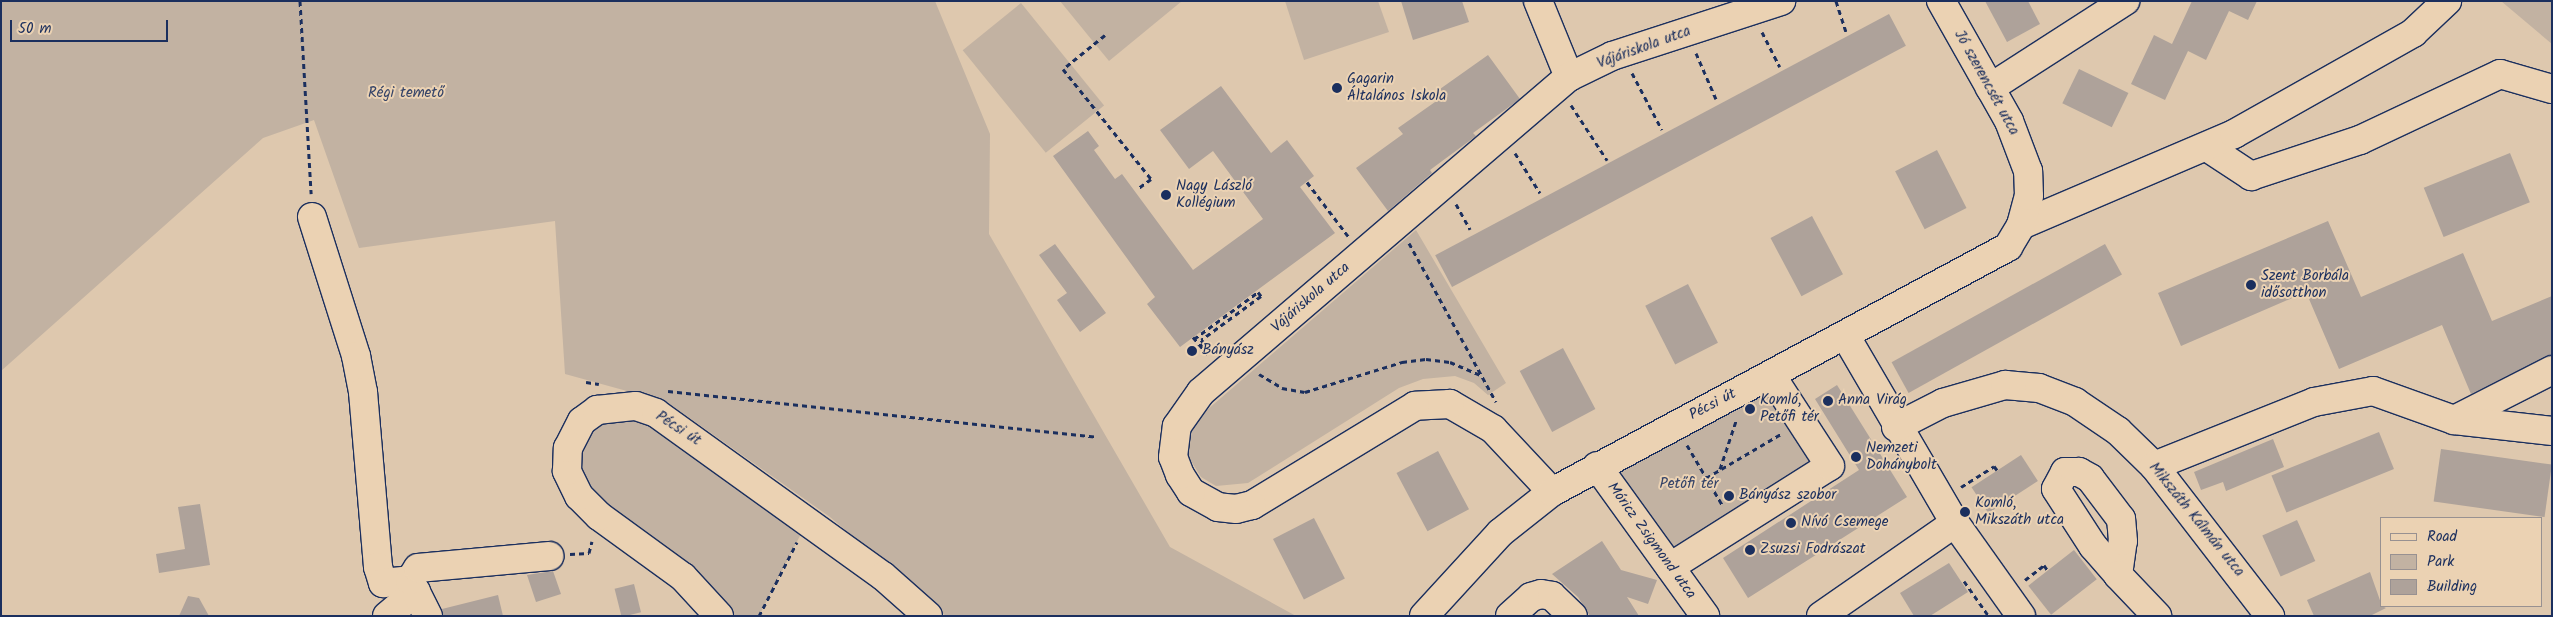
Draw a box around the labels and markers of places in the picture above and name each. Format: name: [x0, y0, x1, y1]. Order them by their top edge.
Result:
place label: Gagarin Általános Iskola: [1347, 70, 1446, 105]
marker: Gagarin Általános Iskola: [1331, 82, 1343, 94]
place label: Nagy László Kollégium: [1176, 177, 1252, 212]
marker: Nagy László Kollégium: [1160, 189, 1172, 201]
place label: Szent Borbála idősotthon: [2261, 267, 2349, 302]
marker: Szent Borbála idősotthon: [2245, 279, 2257, 291]
place label: Bányász: [1202, 342, 1254, 360]
marker: Bányász: [1186, 345, 1198, 357]
place label: Komló, Petőfi tér: [1760, 391, 1819, 426]
place label: Anna Virág: [1838, 392, 1907, 410]
marker: Anna Virág: [1822, 395, 1834, 407]
marker: Komló, Petőfi tér: [1744, 403, 1756, 415]
place label: Nemzeti Dohánybolt: [1866, 439, 1937, 474]
marker: Nemzeti Dohánybolt: [1850, 451, 1862, 463]
place label: Bányász szobor: [1739, 487, 1836, 505]
marker: Bányász szobor: [1723, 490, 1735, 502]
place label: Komló, Mikszáth utca: [1975, 494, 2064, 529]
marker: Komló, Mikszáth utca: [1959, 506, 1971, 518]
place label: Nívó Csemege: [1801, 514, 1889, 532]
marker: Nívó Csemege: [1785, 517, 1797, 529]
place label: Zsuzsi Fodrászat: [1760, 541, 1865, 559]
marker: Zsuzsi Fodrászat: [1744, 544, 1756, 556]

